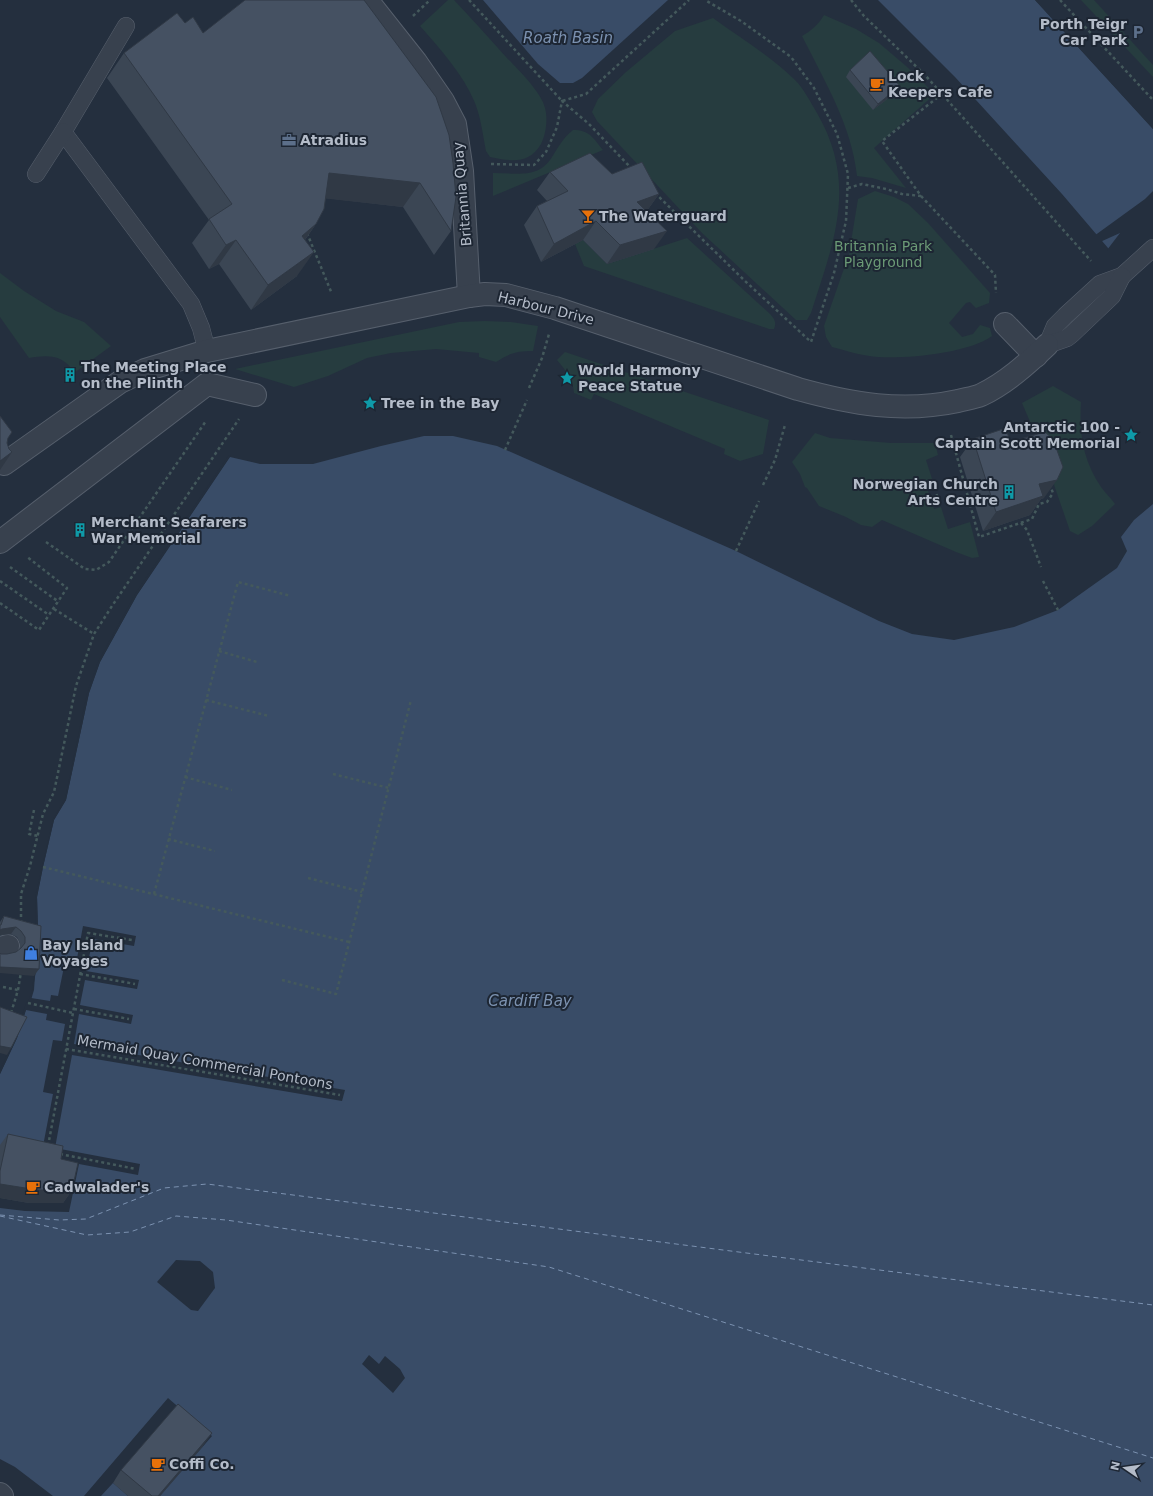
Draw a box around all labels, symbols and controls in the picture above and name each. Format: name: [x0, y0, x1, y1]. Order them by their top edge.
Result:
place label: Porth Teigr Car Park: [1040, 16, 1128, 48]
parking icon: Porth Teigr Car Park: [1130, 24, 1146, 40]
water label: Roath Basin: [523, 29, 613, 47]
place label: Lock Keepers Cafe: [888, 68, 993, 100]
cafe icon: Lock Keepers Cafe: [869, 76, 885, 92]
office icon: Atradius: [281, 132, 297, 148]
place label: Atradius: [300, 132, 367, 148]
street label: Britannia Quay: [449, 141, 475, 247]
bar icon: The Waterguard: [580, 208, 596, 224]
place label: The Waterguard: [599, 208, 727, 224]
park label: Britannia Park Playground: [834, 238, 933, 270]
street label: Harbour Drive: [496, 288, 596, 328]
place label: The Meeting Place on the Plinth: [81, 359, 226, 391]
place label: World Harmony Peace Statue: [578, 362, 701, 394]
building icon: The Meeting Place on the Plinth: [62, 367, 78, 383]
place icon: World Harmony Peace Statue: [559, 370, 575, 386]
place icon: Tree in the Bay: [362, 395, 378, 411]
place label: Tree in the Bay: [381, 395, 499, 411]
place label: Antarctic 100 - Captain Scott Memorial: [935, 419, 1120, 451]
place icon: Antarctic 100 - Captain Scott Memorial: [1123, 427, 1139, 443]
place label: Norwegian Church Arts Centre: [853, 476, 998, 508]
building icon: Norwegian Church Arts Centre: [1001, 484, 1017, 500]
place label: Merchant Seafarers War Memorial: [91, 514, 247, 546]
building icon: Merchant Seafarers War Memorial: [72, 522, 88, 538]
place label: Bay Island Voyages: [42, 937, 123, 969]
shop icon: Bay Island Voyages: [23, 945, 39, 961]
water label: Cardiff Bay: [488, 992, 573, 1010]
street label: Mermaid Quay Commercial Pontoons: [76, 1032, 334, 1092]
cafe icon: Cadwalader's: [25, 1179, 41, 1195]
place label: Cadwalader's: [44, 1179, 149, 1195]
north arrow: [1105, 1448, 1145, 1488]
cafe icon: Coffi Co.: [150, 1456, 166, 1472]
place label: Coffi Co.: [169, 1456, 235, 1472]
text: N: [1108, 1460, 1123, 1472]

